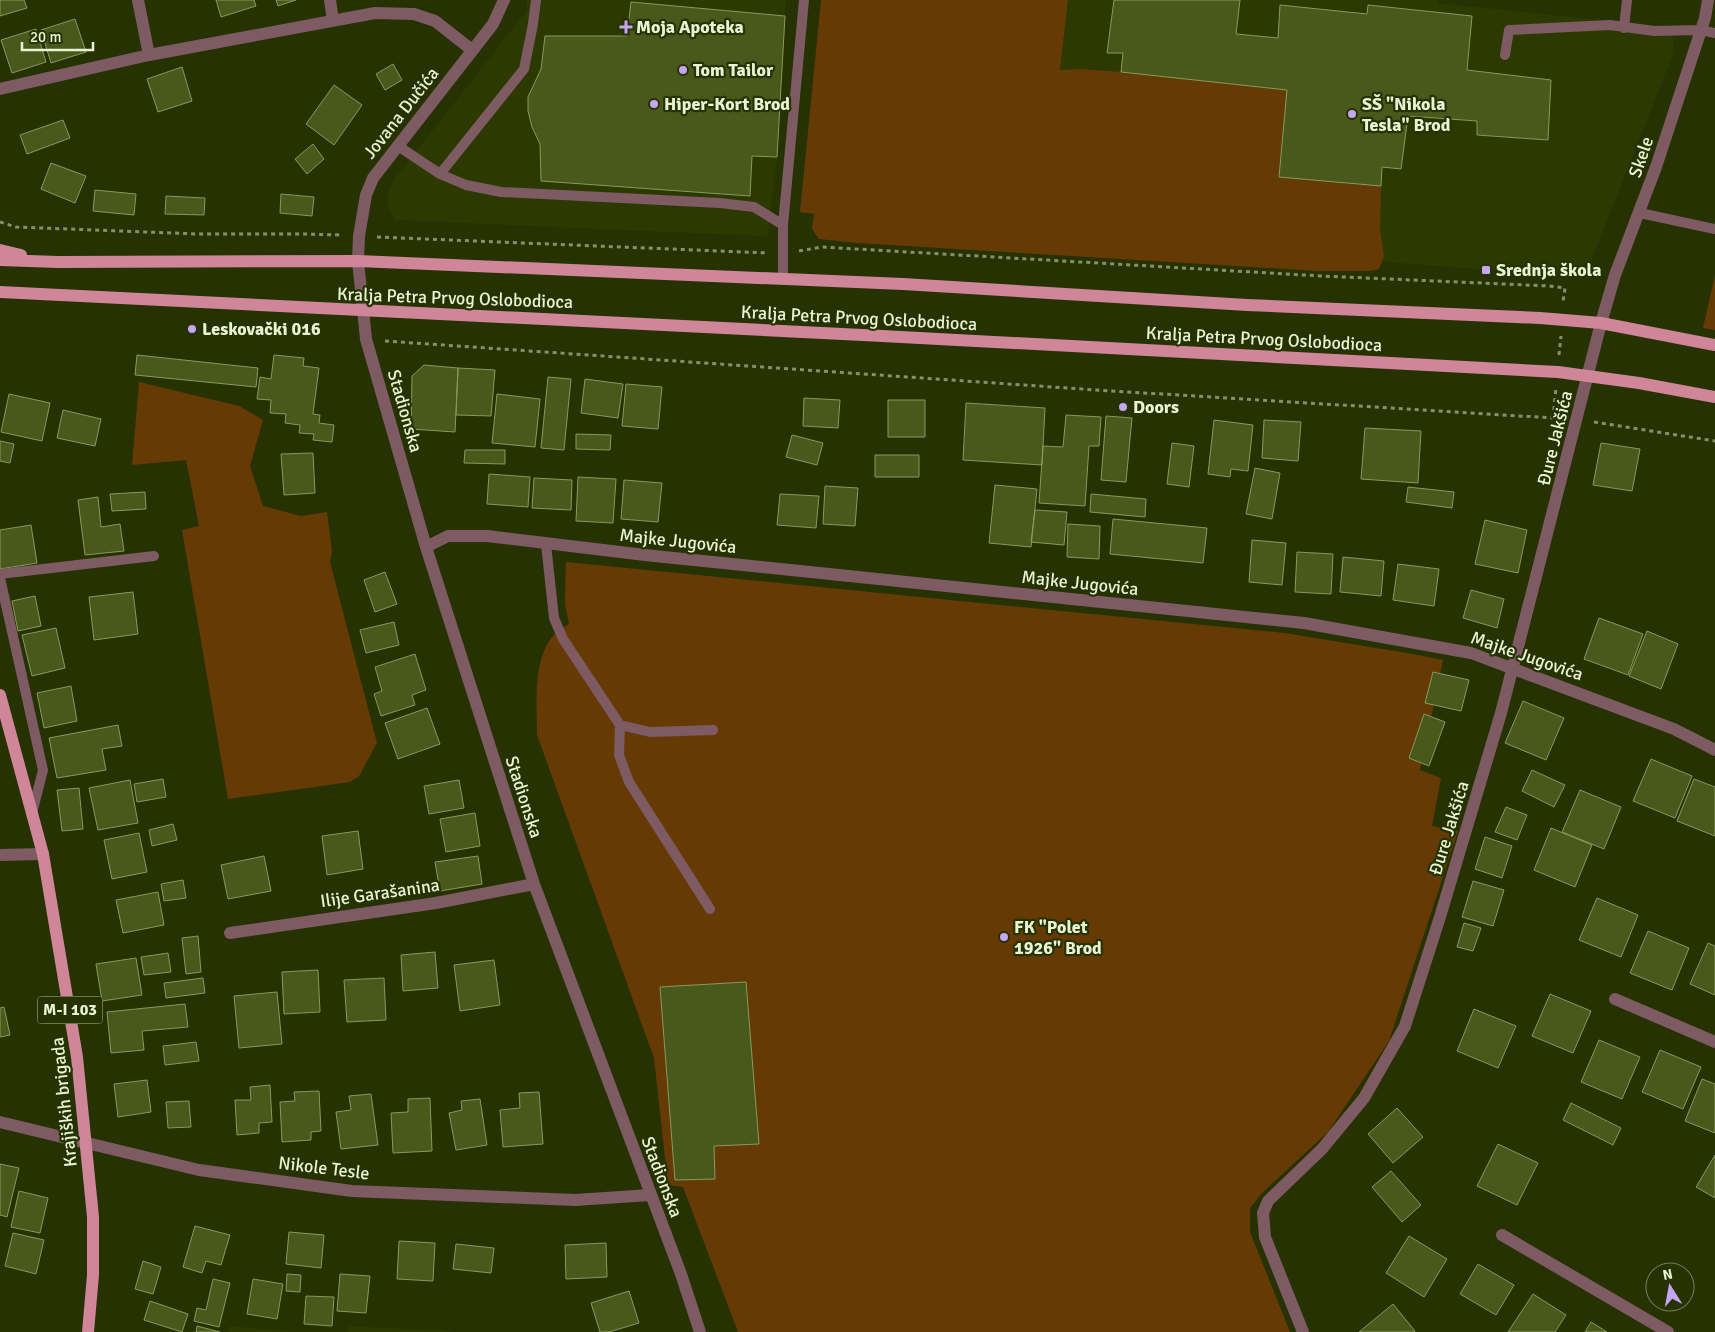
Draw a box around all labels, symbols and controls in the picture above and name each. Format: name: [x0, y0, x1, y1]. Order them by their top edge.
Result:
place label: Moja Apoteka: [636, 16, 744, 38]
scale bar: [22, 20, 94, 52]
marker: Moja Apoteka: [620, 21, 632, 33]
text: 20 m: [30, 28, 61, 46]
place label: Tom Tailor: [693, 59, 774, 81]
street label: Jovana Dučića: [358, 63, 444, 163]
marker: Tom Tailor: [677, 64, 689, 76]
place label: Hiper-Kort Brod: [664, 93, 790, 115]
place label: SŠ "Nikola Tesla" Brod: [1362, 93, 1451, 136]
marker: Hiper-Kort Brod: [648, 98, 660, 110]
marker: SŠ "Nikola Tesla" Brod: [1346, 108, 1358, 120]
street label: Skele: [1624, 134, 1658, 180]
place label: Srednja škola: [1496, 259, 1601, 281]
marker: Srednja škola: [1480, 264, 1492, 276]
street label: Kralja Petra Prvog Oslobodioca: [336, 283, 574, 313]
street label: Kralja Petra Prvog Oslobodioca: [740, 301, 978, 335]
place label: Leskovački 016: [202, 318, 321, 340]
street label: Kralja Petra Prvog Oslobodioca: [1145, 322, 1383, 356]
marker: Leskovački 016: [186, 323, 198, 335]
street label: Stadionska: [383, 367, 427, 455]
street label: Đure Jakšića: [1533, 388, 1577, 488]
place label: Doors: [1133, 396, 1179, 418]
marker: Doors: [1117, 401, 1129, 413]
street label: Majke Jugovića: [618, 524, 738, 558]
street label: Majke Jugovića: [1020, 566, 1140, 600]
street label: Majke Jugovića: [1468, 626, 1586, 686]
street label: Stadionska: [500, 753, 548, 841]
street label: Đure Jakšića: [1424, 778, 1474, 878]
street label: Ilije Garašanina: [319, 874, 441, 912]
place label: FK "Polet 1926" Brod: [1014, 916, 1102, 959]
marker: FK "Polet 1926" Brod: [998, 931, 1010, 943]
road number: M-I 103: [38, 996, 102, 1024]
street label: Krajiških brigada: [46, 1036, 82, 1168]
street label: Stadionska: [637, 1133, 687, 1221]
street label: Nikole Tesle: [277, 1152, 371, 1184]
north arrow: [1645, 1262, 1695, 1312]
text: N: [1661, 1265, 1674, 1284]

